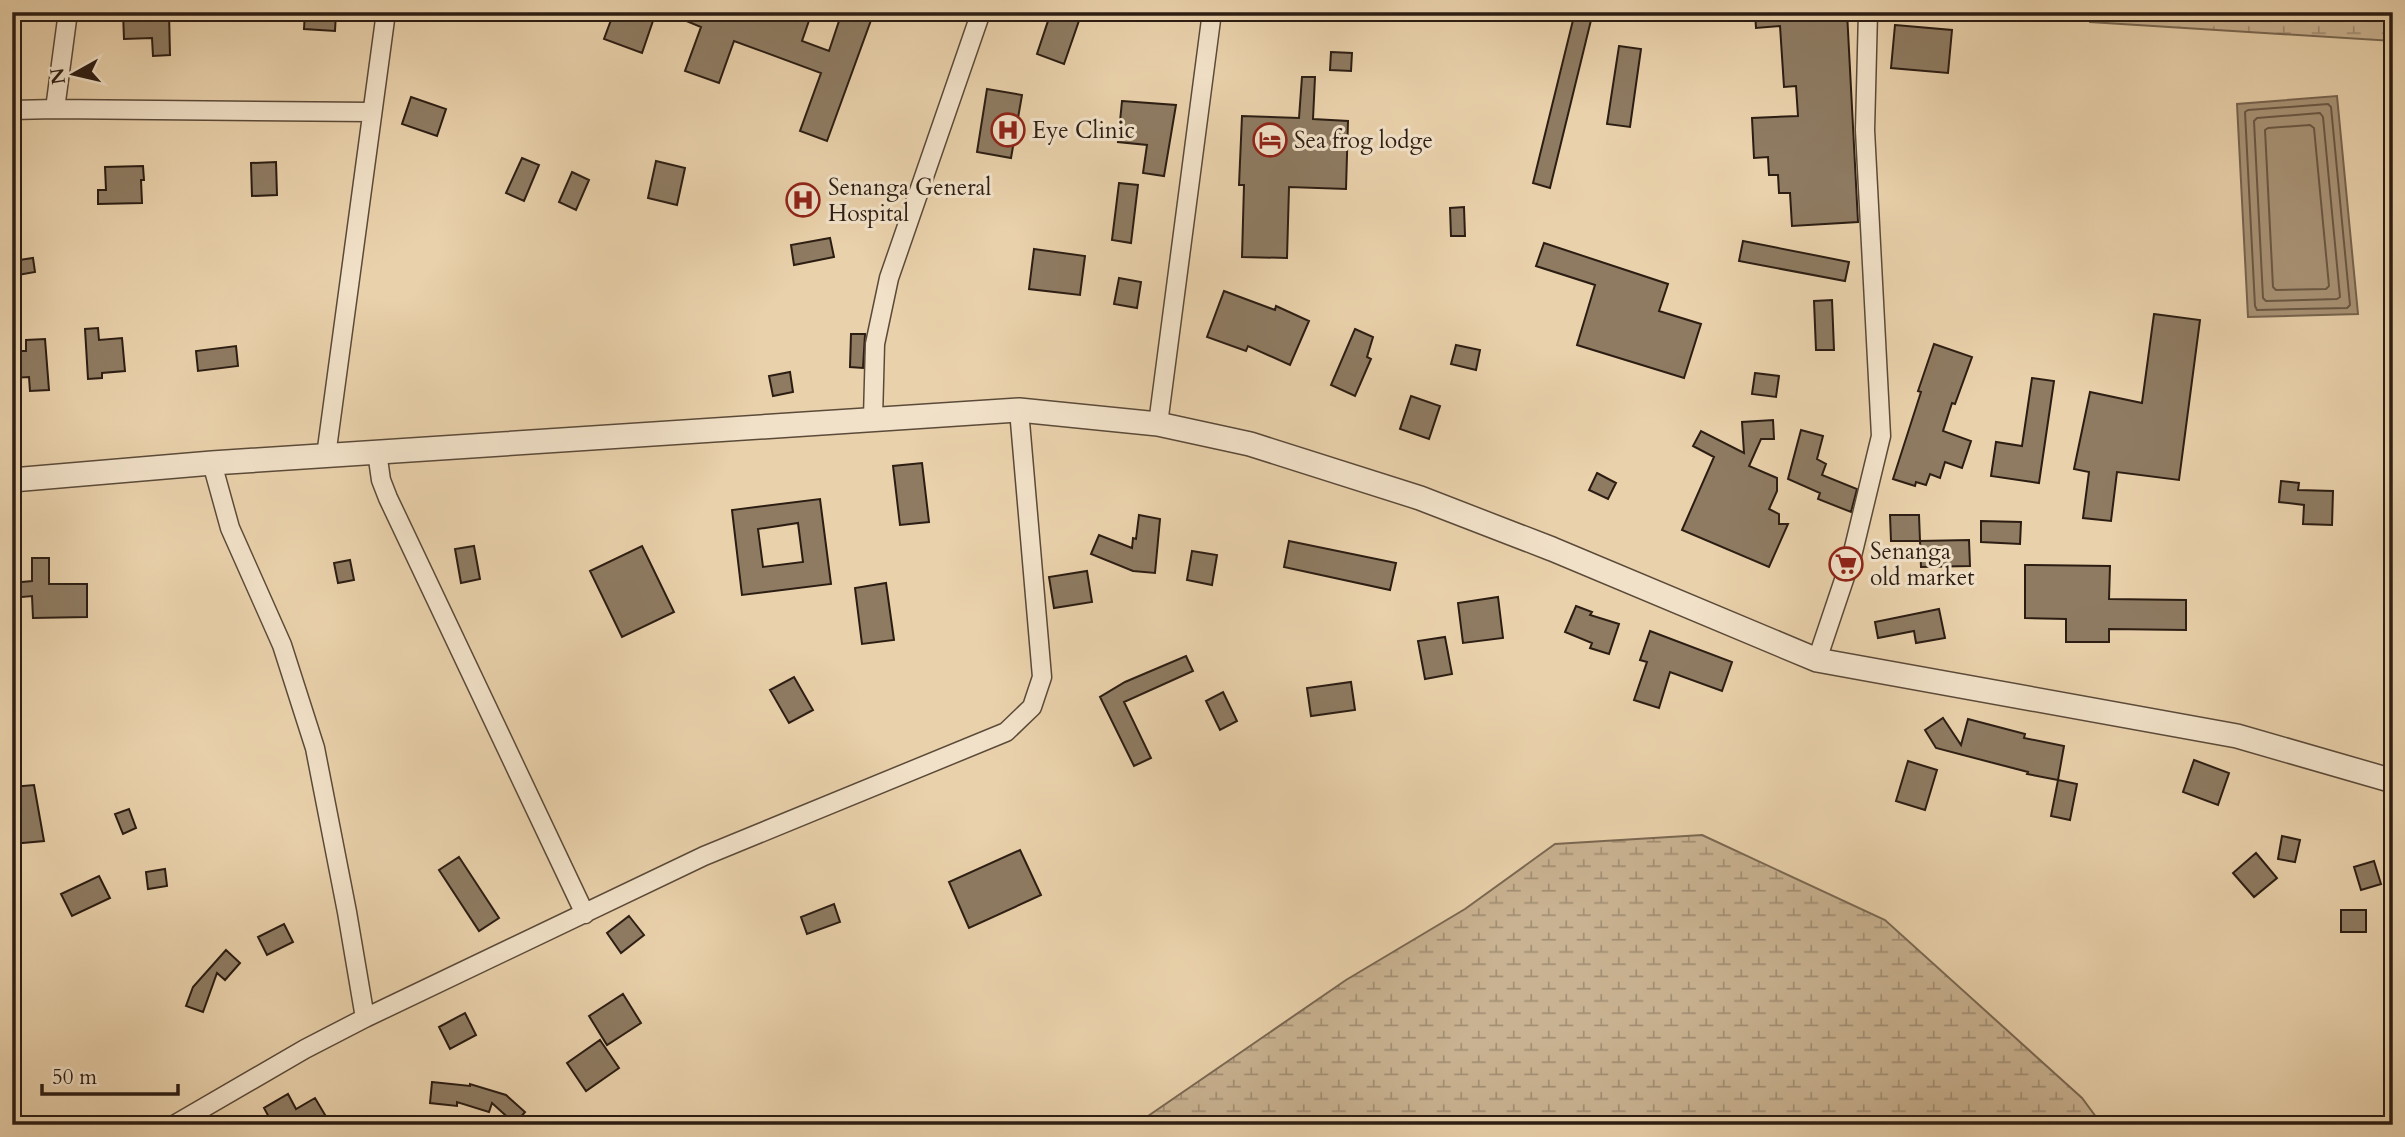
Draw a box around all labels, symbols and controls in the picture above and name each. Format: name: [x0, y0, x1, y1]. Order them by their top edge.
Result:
north arrow: [38, 38, 108, 108]
text: N: [44, 66, 72, 86]
hospital icon: Eye Clinic: [989, 111, 1027, 149]
place label: Eye Clinic: [1032, 115, 1135, 146]
hotel icon: Sea frog lodge: [1251, 121, 1289, 159]
place label: Sea frog lodge: [1294, 125, 1433, 156]
place label: Senanga General Hospital: [828, 172, 992, 229]
hospital icon: Senanga General Hospital: [784, 181, 822, 219]
place label: Senanga old market: [1870, 536, 1975, 593]
supermarket icon: Senanga old market: [1827, 545, 1865, 583]
scale bar: [42, 1053, 178, 1097]
text: 50 m: [52, 1063, 97, 1092]

